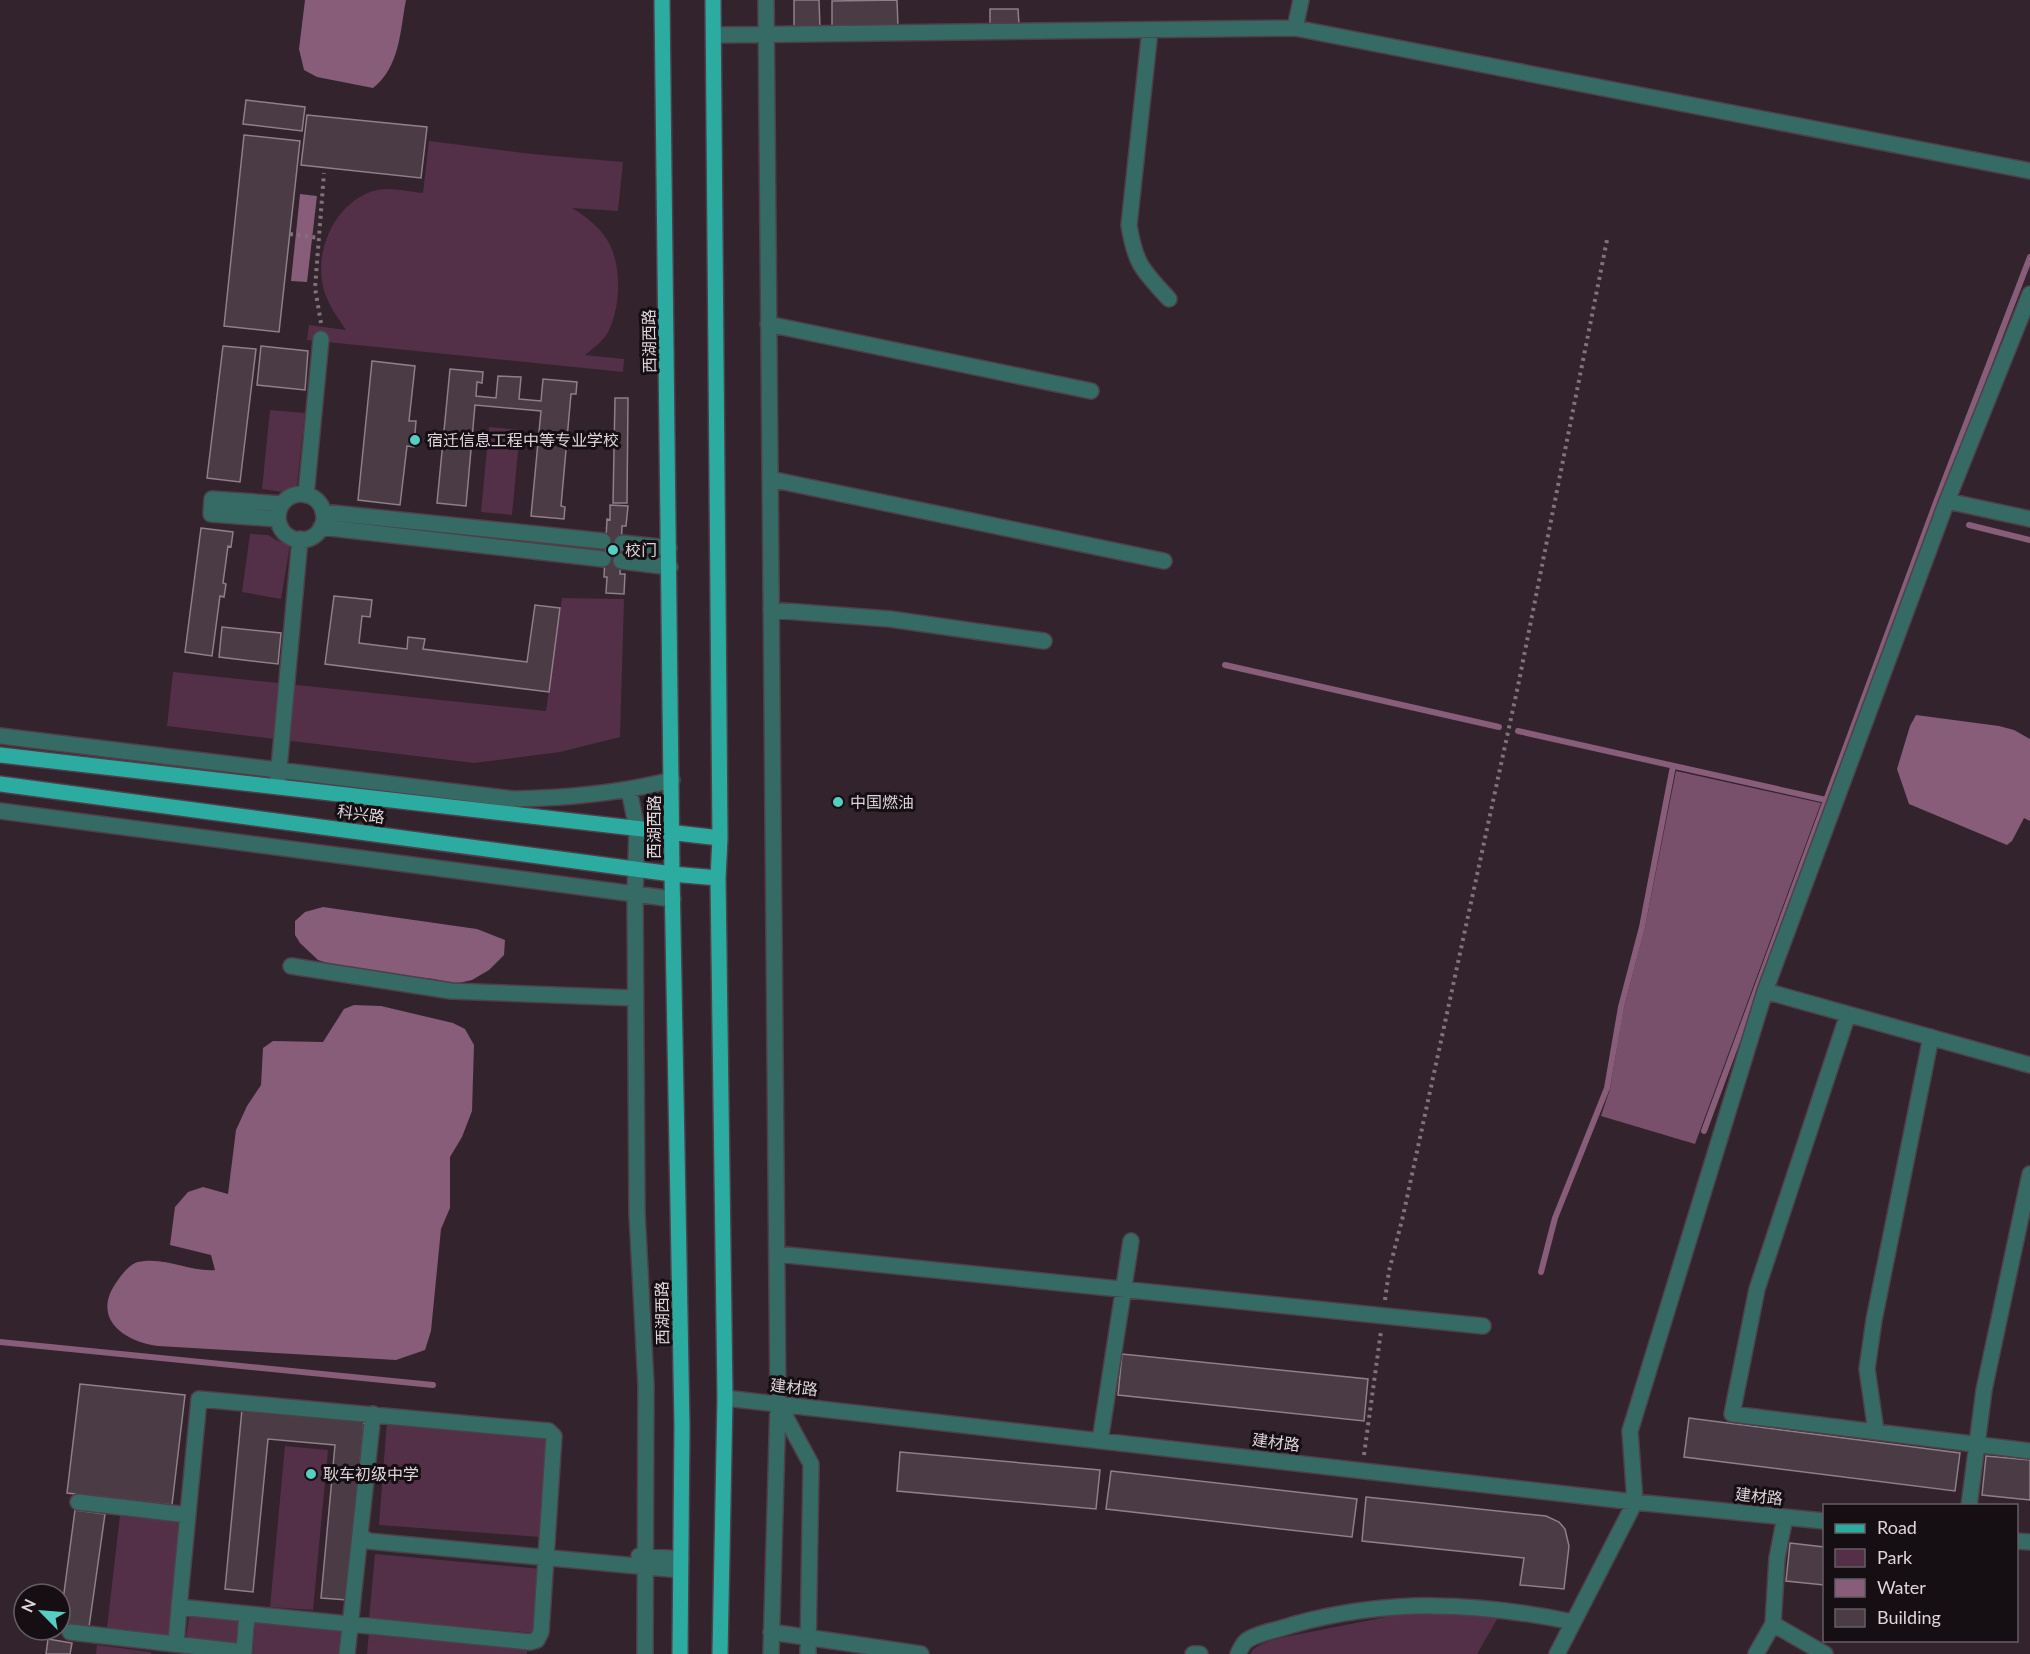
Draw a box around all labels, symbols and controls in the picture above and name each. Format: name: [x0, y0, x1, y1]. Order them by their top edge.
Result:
street label: 西湖西路: [638, 309, 659, 373]
place label: 宿迁信息工程中等专业学校: [427, 430, 619, 449]
marker: 宿迁信息工程中等专业学校: [408, 433, 422, 447]
place label: 校门: [625, 540, 657, 559]
marker: 校门: [606, 543, 620, 557]
place label: 中国燃油: [850, 792, 914, 811]
street label: 西湖西路: [644, 795, 663, 859]
marker: 中国燃油: [831, 795, 845, 809]
street label: 科兴路: [336, 801, 386, 826]
street label: 西湖西路: [651, 1281, 672, 1345]
street label: 建材路: [769, 1375, 819, 1398]
street label: 建材路: [1251, 1429, 1301, 1454]
place label: 耿车初级中学: [323, 1464, 419, 1483]
marker: 耿车初级中学: [304, 1467, 318, 1481]
street label: 建材路: [1734, 1484, 1784, 1507]
legend: [1823, 1504, 2018, 1642]
text: Road: [1877, 1516, 1917, 1538]
text: Park: [1877, 1546, 1913, 1568]
text: Water: [1877, 1576, 1926, 1598]
north arrow: [12, 1582, 72, 1642]
text: N: [17, 1596, 39, 1615]
text: Building: [1877, 1606, 1941, 1628]

